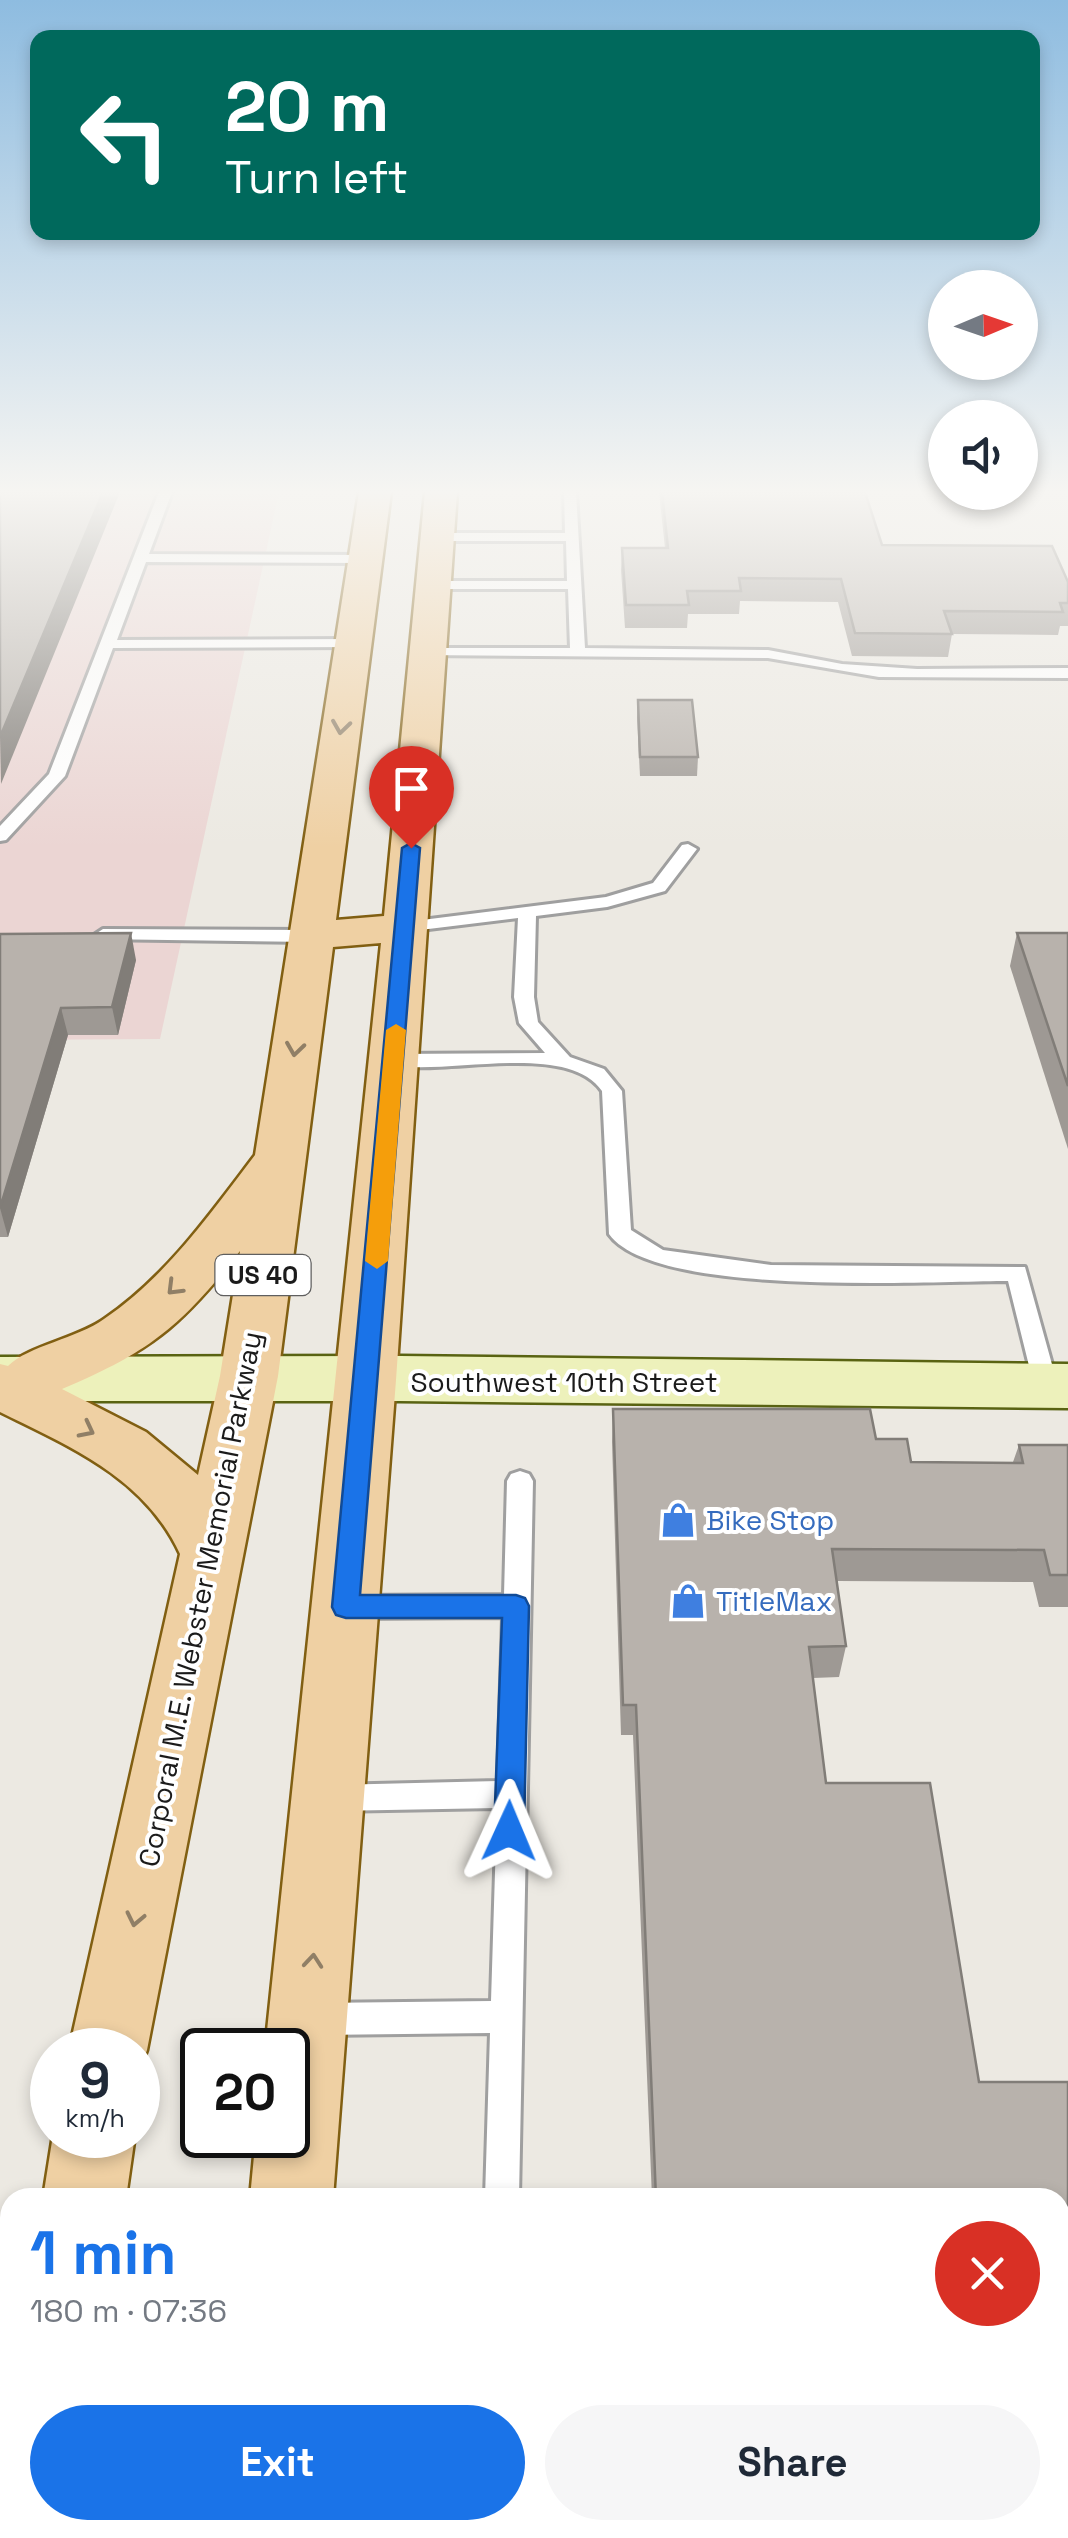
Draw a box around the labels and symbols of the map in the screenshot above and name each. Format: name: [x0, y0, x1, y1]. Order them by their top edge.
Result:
north arrow: [928, 270, 1038, 380]
one-way arrow: [332, 719, 353, 736]
pin: [369, 746, 454, 849]
one-way arrow: [286, 1041, 307, 1058]
road number: US 40: [216, 1255, 310, 1295]
one-way arrow: [168, 1277, 186, 1295]
street label: Corporal M.E. Webster Memorial Parkway: [130, 1328, 270, 1870]
street label: Southwest 10th Street: [410, 1364, 718, 1400]
one-way arrow: [77, 1417, 95, 1437]
shop icon: Bike Stop: [659, 1501, 697, 1539]
place label: Bike Stop: [706, 1502, 834, 1538]
shop icon: TitleMax: [669, 1582, 707, 1620]
place label: TitleMax: [716, 1583, 832, 1619]
position arrow: [457, 1779, 561, 1883]
one-way arrow: [125, 1910, 146, 1927]
one-way arrow: [302, 1953, 324, 1969]
speed limit sign: 20: [180, 2028, 310, 2158]

